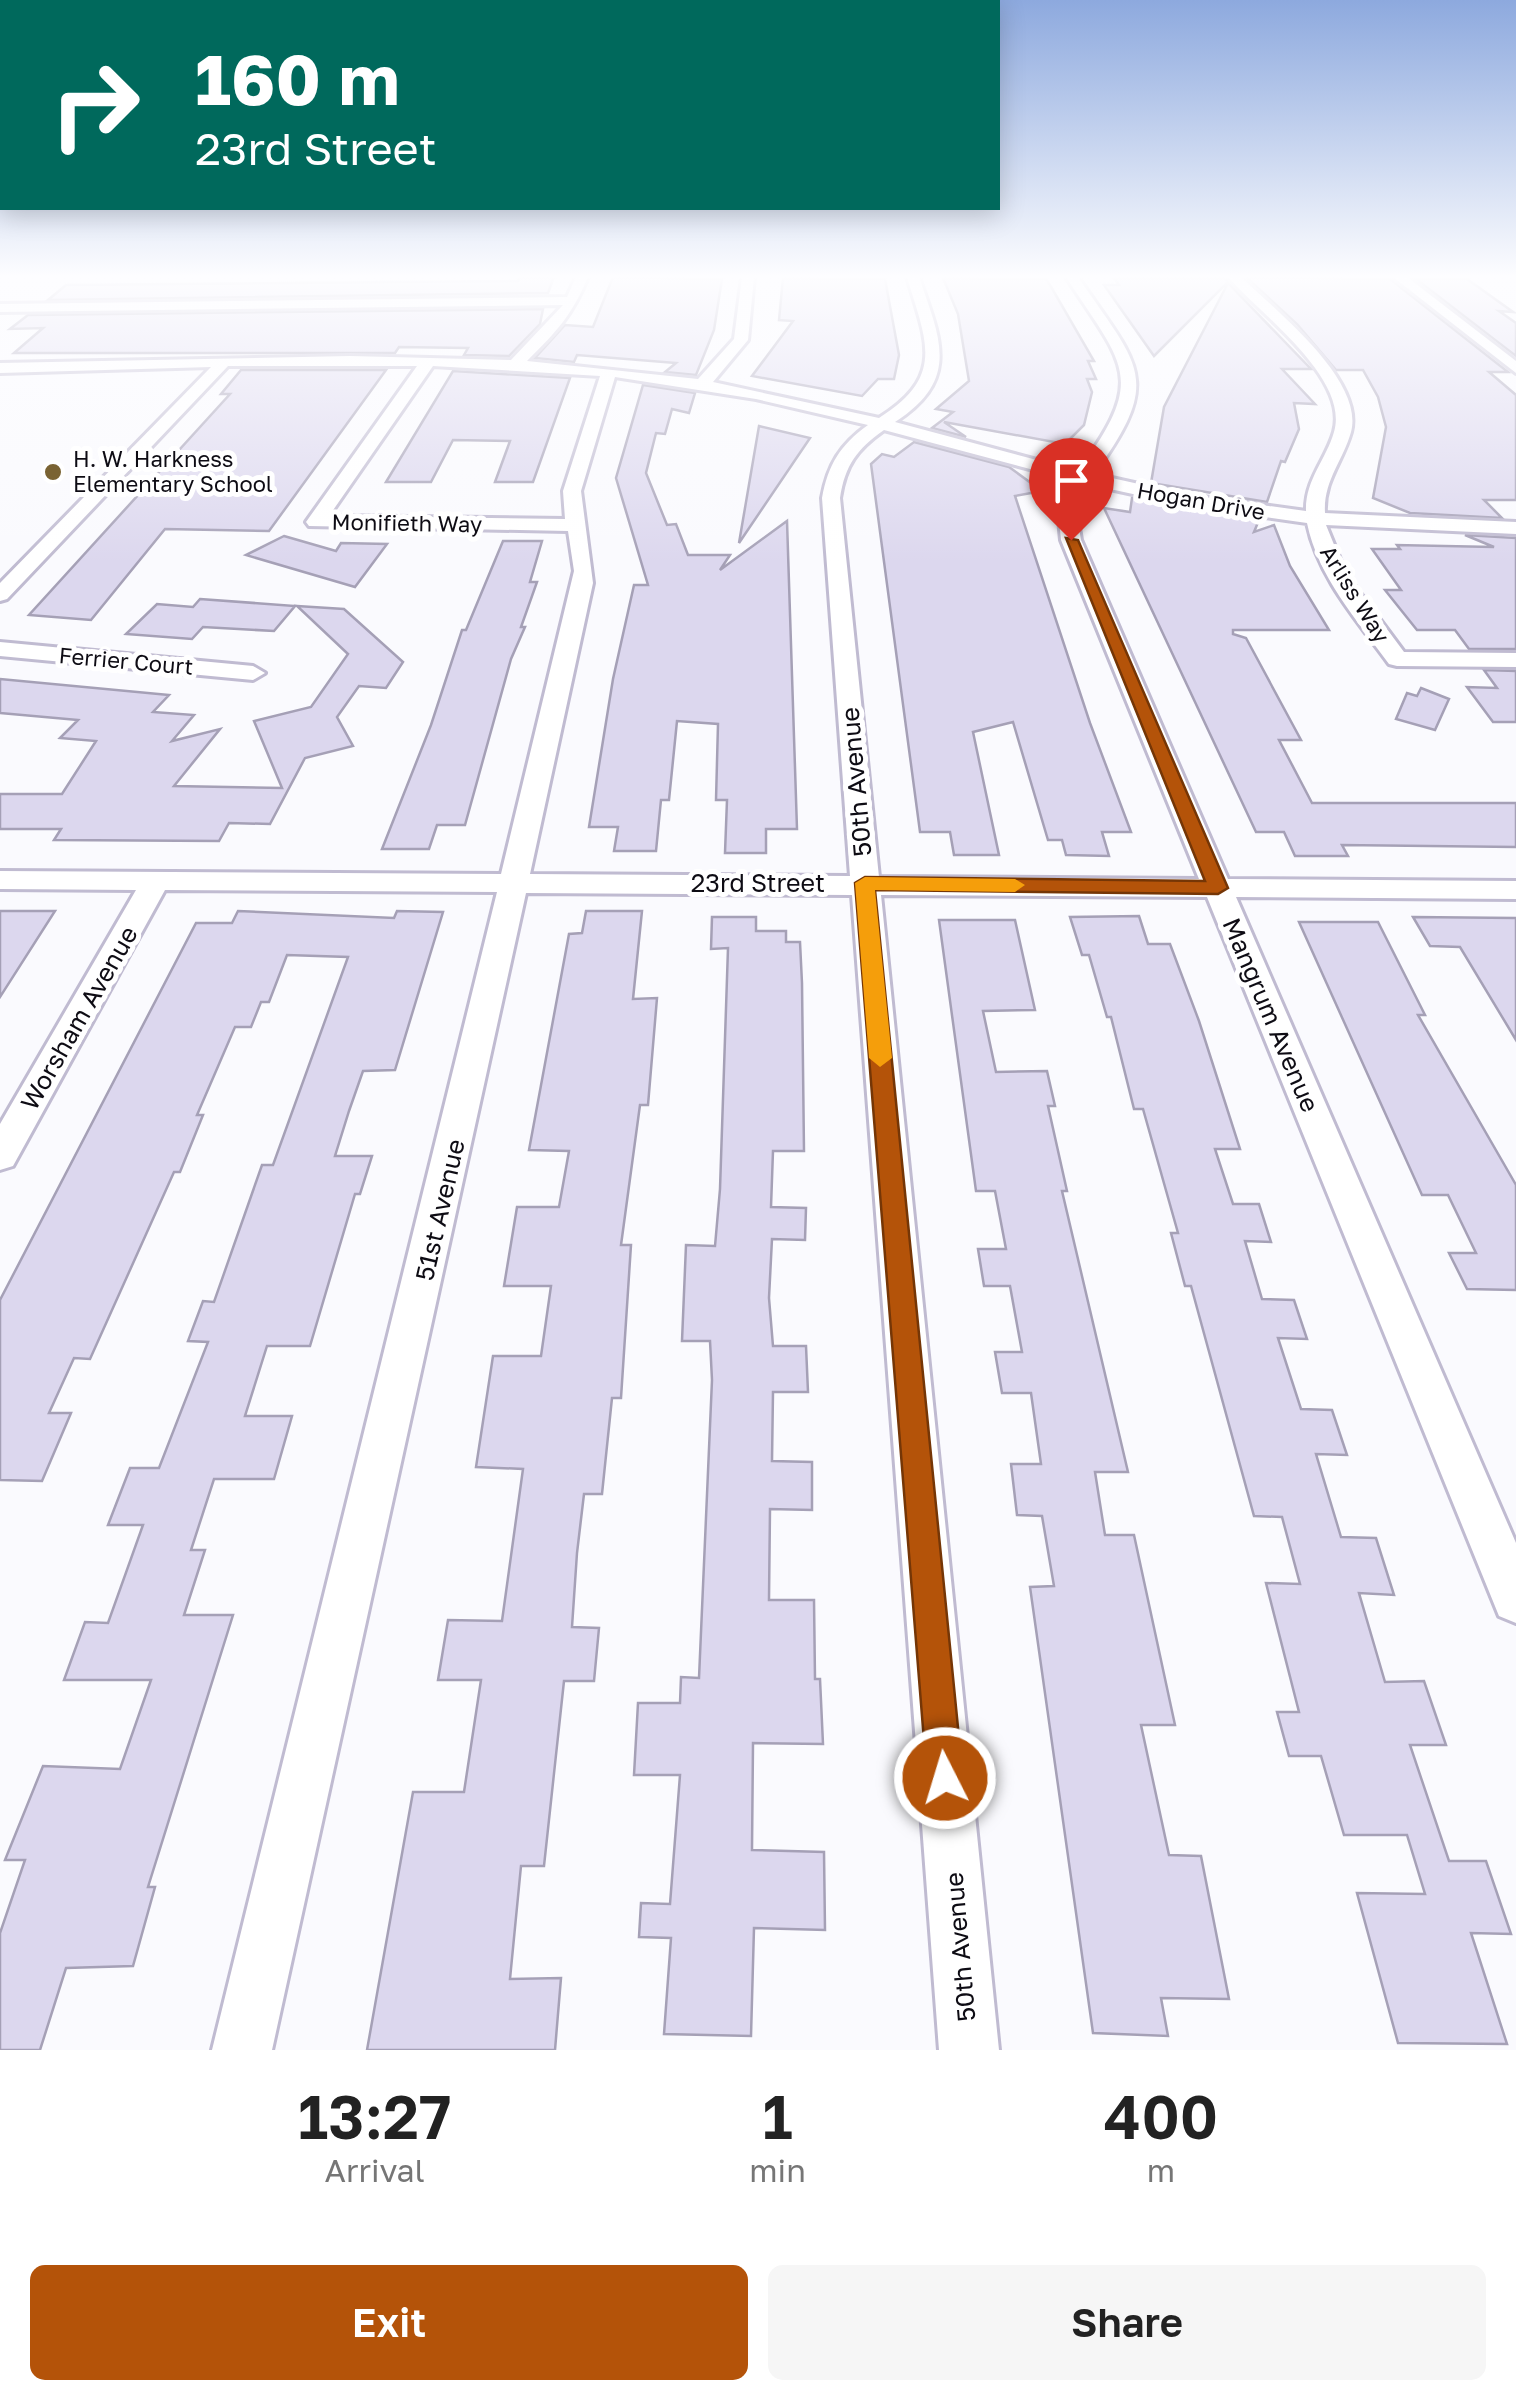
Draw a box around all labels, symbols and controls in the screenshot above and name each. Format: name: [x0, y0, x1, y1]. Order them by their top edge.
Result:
text: 160 m: [195, 36, 400, 120]
icon: right: [30, 40, 160, 170]
text: 23rd Street: [195, 121, 437, 175]
pin: [1029, 438, 1114, 541]
place label: H. W. Harkness Elementary School: [73, 445, 273, 497]
icon: arrive: [1044, 453, 1099, 508]
marker: H. W. Harkness Elementary School: [42, 461, 64, 483]
street label: Hogan Drive: [1135, 476, 1267, 525]
street label: Monifieth Way: [331, 508, 483, 537]
street label: Arliss Way: [1315, 540, 1396, 647]
street label: Ferrier Court: [58, 641, 194, 680]
street label: 50th Avenue: [834, 706, 877, 858]
street label: 23rd Street: [691, 867, 825, 898]
street label: Mangrum Avenue: [1217, 913, 1326, 1117]
street label: Worsham Avenue: [13, 920, 144, 1115]
street label: 51st Avenue: [408, 1136, 471, 1284]
position arrow: [893, 1726, 997, 1830]
street label: 50th Avenue: [938, 1871, 981, 2023]
text: 13:27: [298, 2080, 451, 2152]
text: 1: [762, 2080, 793, 2152]
text: 400: [1104, 2080, 1218, 2152]
text: Arrival: [324, 2151, 425, 2189]
text: min: [749, 2151, 806, 2189]
text: m: [1147, 2151, 1175, 2189]
button: Exit: [30, 2265, 748, 2380]
button: Share: [768, 2265, 1486, 2380]

